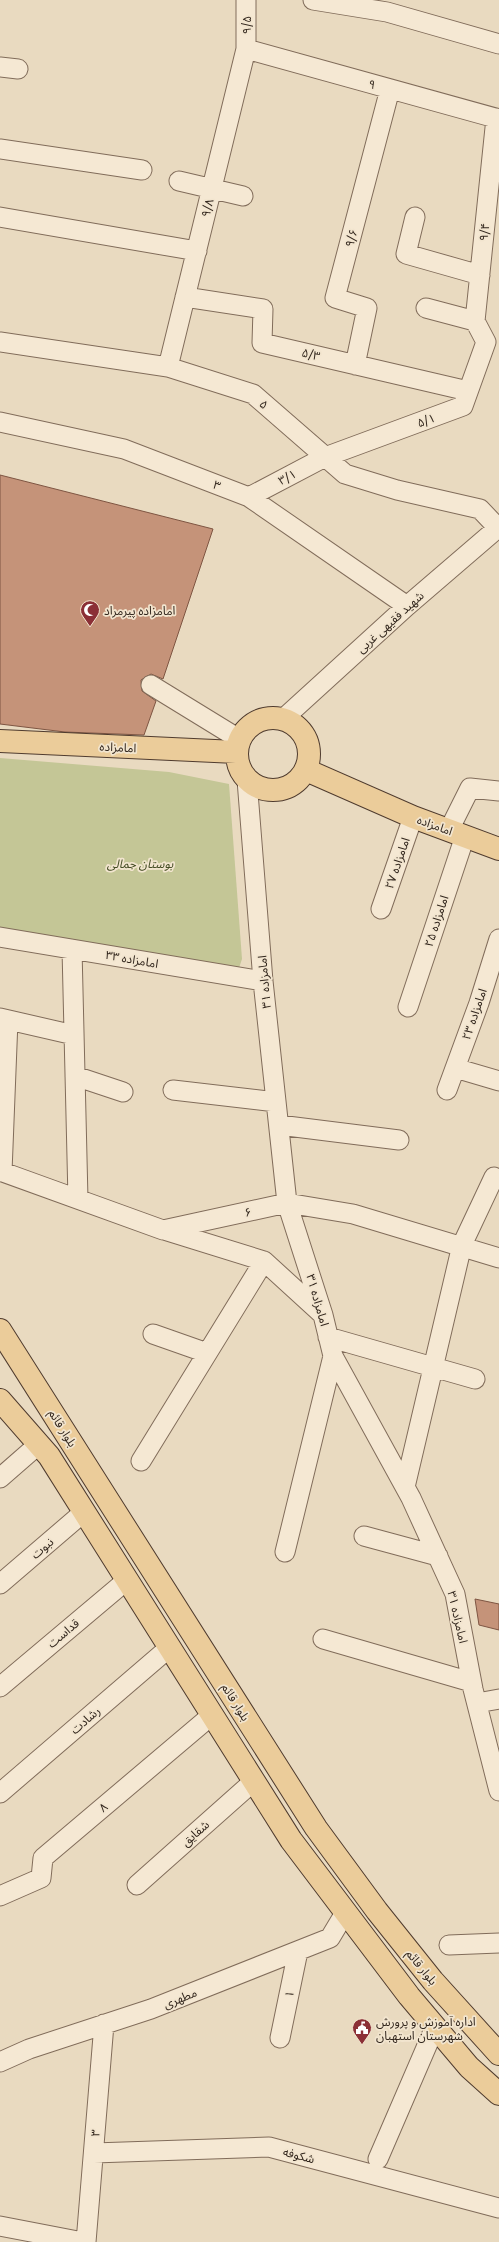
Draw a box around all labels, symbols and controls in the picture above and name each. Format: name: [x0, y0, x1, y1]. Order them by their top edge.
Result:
street label: ۹/۵: [239, 16, 254, 34]
street label: ۹: [367, 76, 377, 92]
street label: ۹/۸: [197, 197, 217, 219]
street label: ۹/۴: [476, 222, 492, 242]
street label: ۹/۶: [341, 227, 361, 249]
street label: ۵/۳: [300, 345, 322, 363]
street label: ۵: [256, 396, 272, 412]
street label: ۵/۱: [415, 410, 437, 430]
street label: ۳/۱: [275, 466, 299, 488]
street label: ۳: [211, 477, 223, 493]
street label: شهید فقیهی غربی: [353, 588, 427, 656]
mosque icon: امامزاده پیرمراد: [79, 599, 101, 627]
place label: امامزاده پیرمراد: [104, 603, 175, 619]
street label: امامزاده: [99, 739, 137, 755]
street label: امامزاده: [415, 812, 455, 838]
street label: امامزاده ۲۷: [381, 835, 413, 891]
park label: بوستان جمالی: [107, 856, 174, 871]
street label: امامزاده ۲۵: [421, 893, 451, 949]
street label: امامزاده ۳۳: [104, 947, 160, 971]
street label: امامزاده ۳۱: [254, 955, 274, 1009]
street label: امامزاده ۲۳: [458, 986, 490, 1042]
street label: ۶: [243, 1204, 253, 1220]
street label: امامزاده ۳۱: [303, 1272, 333, 1328]
street label: بلوار قائم: [44, 1406, 80, 1451]
street label: نبوت: [28, 1534, 56, 1562]
street label: امامزاده ۳۱: [445, 1589, 471, 1645]
street label: قداست: [44, 1615, 82, 1651]
street label: بلوار قائم: [217, 1680, 253, 1725]
street label: رشادت: [67, 1703, 103, 1737]
street label: ۸: [96, 1799, 111, 1815]
street label: شقایق: [178, 1817, 213, 1850]
street label: بلوار قائم: [402, 1946, 441, 1989]
street label: مطهری: [161, 1985, 199, 2011]
street label: ۱: [281, 1989, 297, 1999]
place label: اداره آموزش و پرورش شهرستان استهبان: [376, 2014, 476, 2043]
public building icon: اداره آموزش و پرورش شهرستان استهبان: [351, 2017, 373, 2045]
street label: ۳: [87, 2129, 103, 2137]
street label: شکوفه: [281, 2144, 317, 2166]

